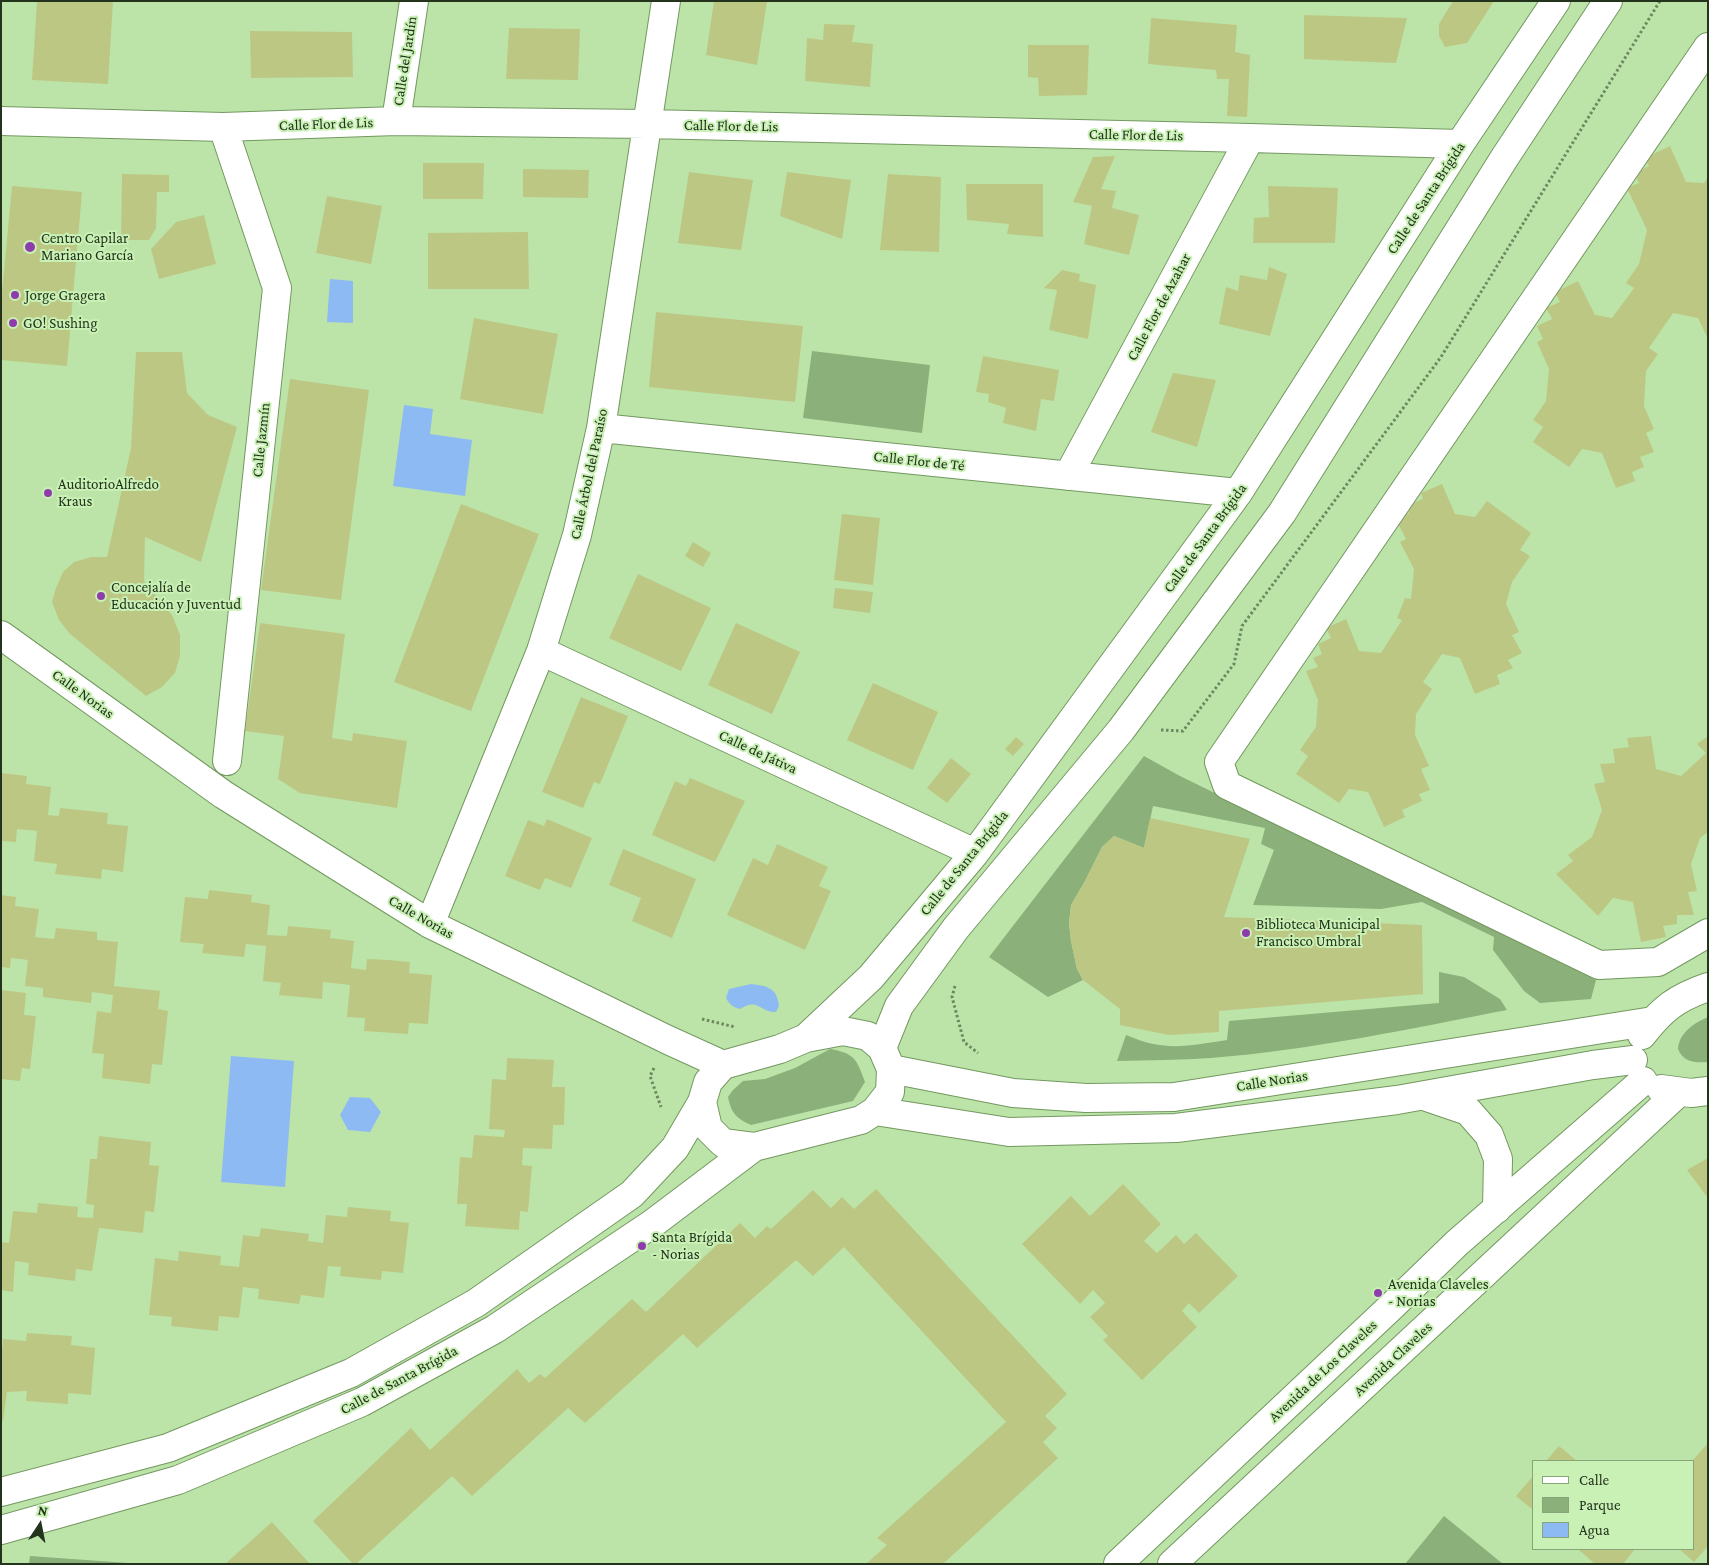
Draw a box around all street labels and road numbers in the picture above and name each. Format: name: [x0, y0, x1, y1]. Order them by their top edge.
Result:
street label: Calle del Jardín: [389, 15, 421, 107]
street label: Calle Flor de Lis: [278, 113, 374, 135]
street label: Calle Flor de Lis: [684, 116, 778, 136]
street label: Calle Flor de Lis: [1089, 125, 1183, 145]
street label: Calle de Santa Brígida: [1383, 138, 1469, 258]
street label: Calle Flor de Azahar: [1123, 250, 1195, 364]
street label: Calle Jazmín: [248, 402, 274, 478]
street label: Calle Árbol del Paraíso: [566, 407, 612, 541]
street label: Calle Flor de Té: [873, 447, 965, 475]
street label: Calle de Santa Brígida: [1159, 480, 1251, 596]
street label: Calle Norias: [48, 665, 118, 723]
street label: Calle de Játiva: [716, 726, 800, 778]
street label: Calle de Santa Brígida: [916, 807, 1012, 919]
street label: Calle Norias: [385, 891, 457, 943]
street label: Calle Norias: [1235, 1066, 1309, 1096]
street label: Avenida de Los Claveles: [1265, 1316, 1381, 1426]
street label: Avenida Claveles: [1350, 1318, 1436, 1400]
street label: Calle de Santa Brígida: [337, 1341, 461, 1419]

